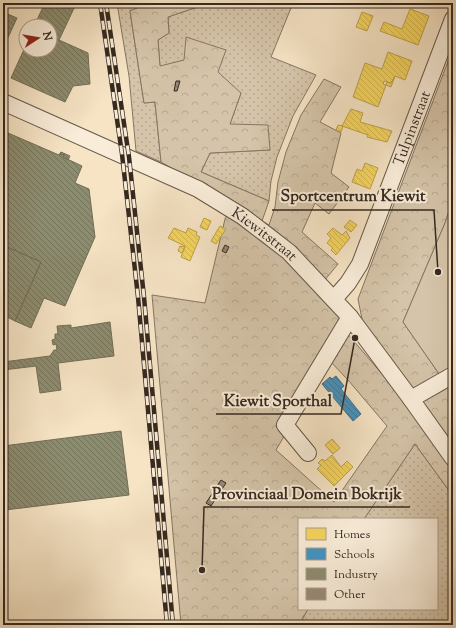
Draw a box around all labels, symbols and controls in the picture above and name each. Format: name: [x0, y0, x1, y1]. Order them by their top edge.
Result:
north arrow: [18, 18, 58, 58]
text: N: [38, 29, 56, 42]
street label: Tulpinstraat: [389, 88, 437, 169]
callout: Sportcentrum Kiewit: [272, 182, 434, 210]
text: Sportcentrum Kiewit: [280, 186, 426, 209]
street label: Kiewitstraat: [227, 203, 301, 266]
callout: Kiewit Sporthal: [216, 386, 341, 414]
text: Kiewit Sporthal: [224, 391, 333, 414]
callout: Provinciaal Domein Bokrijk: [204, 479, 410, 507]
text: Provinciaal Domein Bokrijk: [212, 484, 402, 507]
legend: [298, 518, 438, 610]
text: Homes: [334, 526, 370, 544]
text: Schools: [334, 546, 375, 564]
text: Industry: [334, 566, 378, 584]
text: Other: [334, 586, 366, 604]

